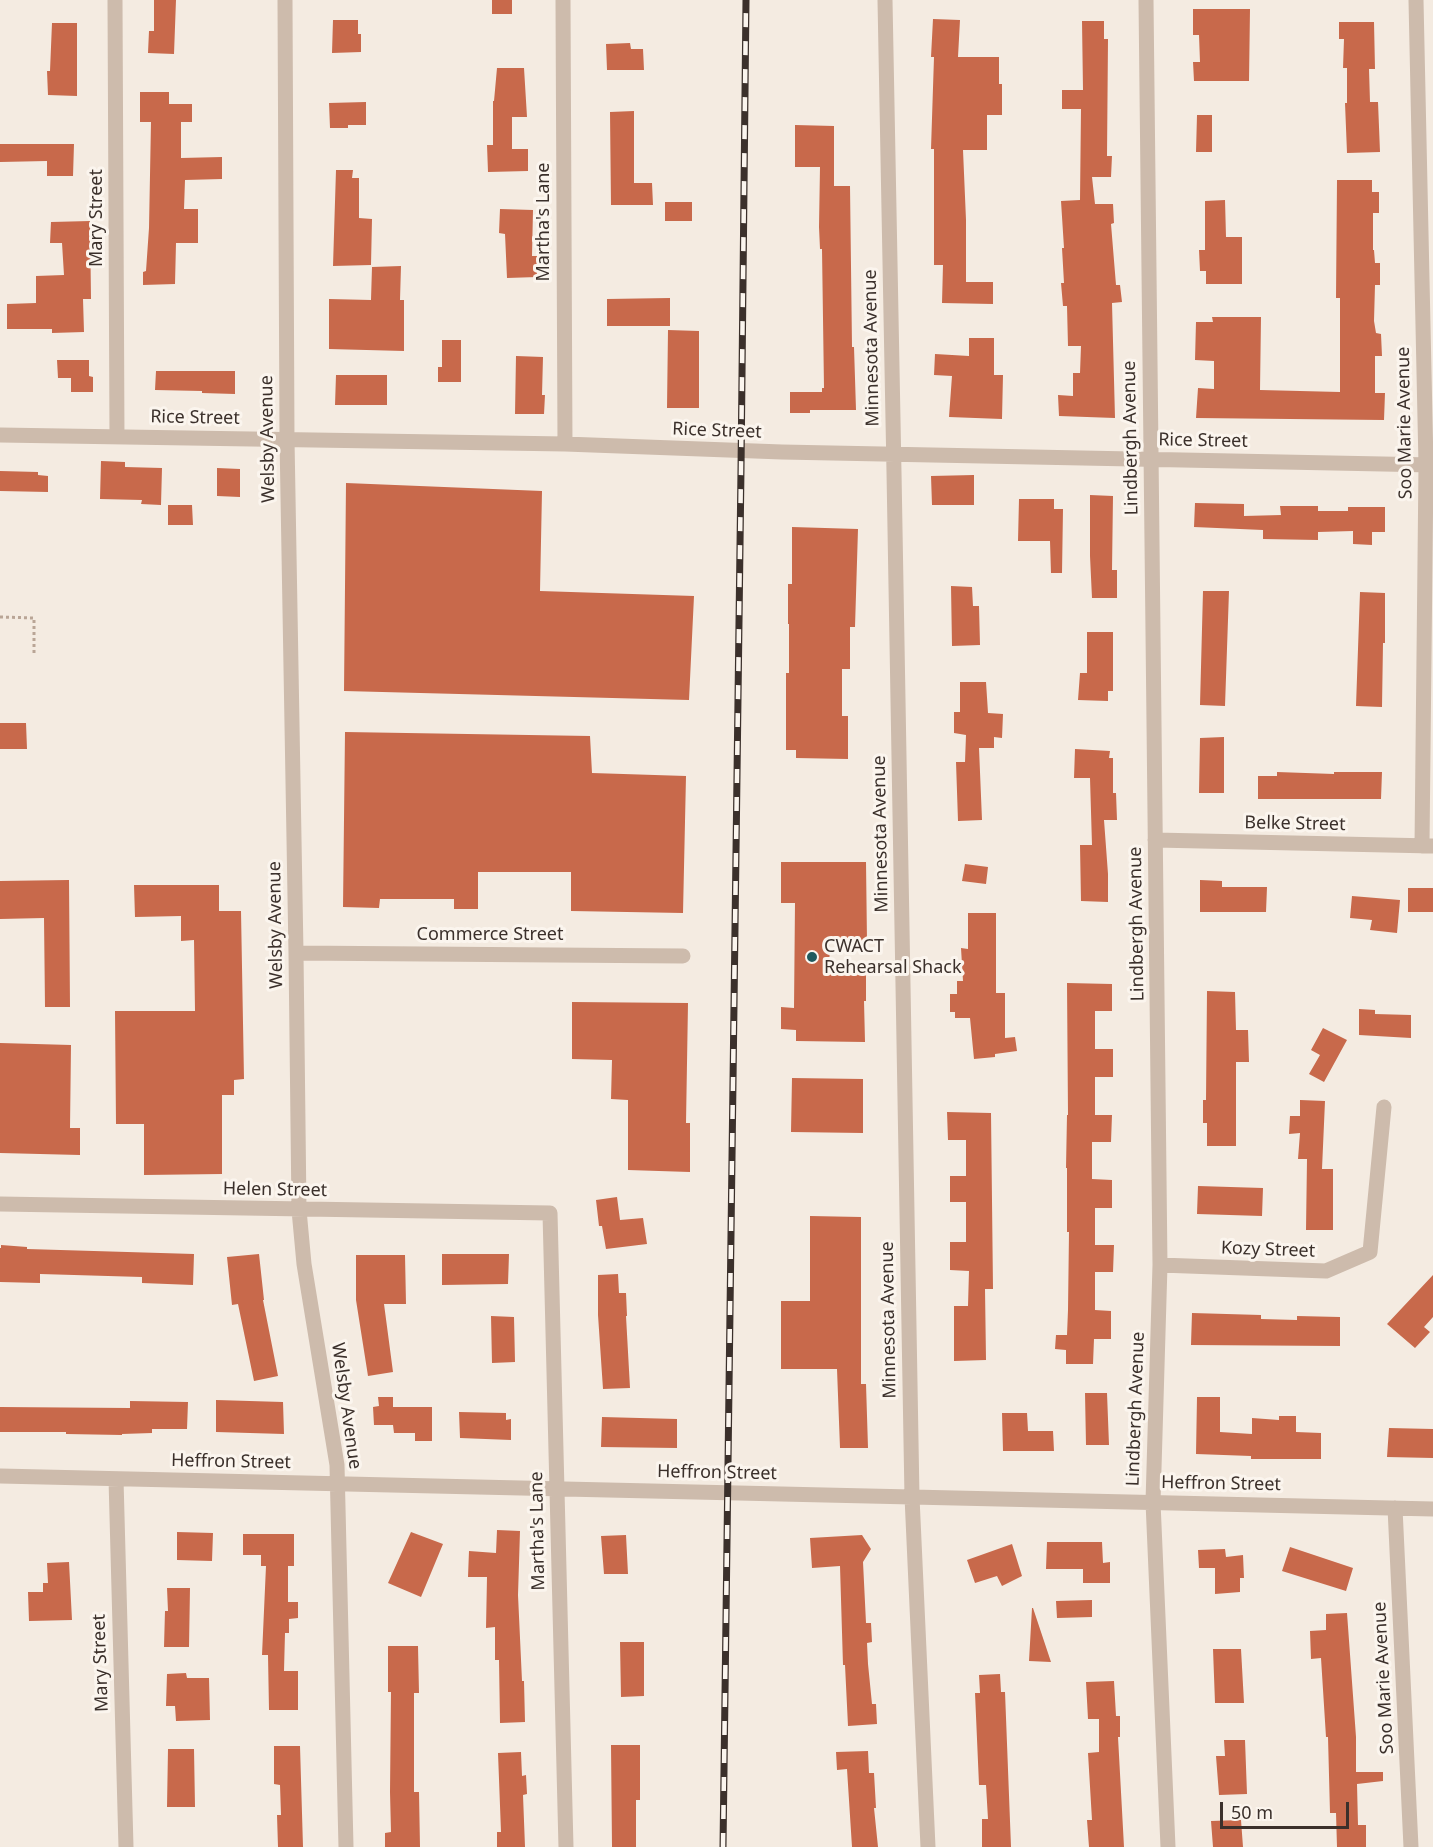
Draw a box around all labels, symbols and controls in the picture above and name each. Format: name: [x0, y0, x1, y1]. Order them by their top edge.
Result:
street label: Martha's Lane: [533, 162, 555, 282]
street label: Mary Street: [86, 169, 108, 267]
street label: Minnesota Avenue: [860, 269, 884, 427]
street label: Soo Marie Avenue: [1393, 346, 1417, 500]
street label: Lindbergh Avenue: [1119, 360, 1143, 516]
street label: Welsby Avenue: [256, 375, 280, 503]
street label: Rice Street: [150, 406, 240, 430]
street label: Rice Street: [672, 419, 762, 443]
street label: Rice Street: [1158, 429, 1248, 453]
street label: Minnesota Avenue: [869, 755, 893, 913]
street label: Belke Street: [1244, 812, 1346, 836]
street label: Lindbergh Avenue: [1125, 846, 1149, 1002]
street label: Welsby Avenue: [264, 861, 288, 989]
street label: Commerce Street: [417, 924, 563, 946]
place label: CWACT Rehearsal Shack: [824, 936, 962, 978]
marker: CWACT Rehearsal Shack: [805, 950, 819, 964]
street label: Helen Street: [223, 1178, 327, 1202]
street label: Kozy Street: [1220, 1238, 1316, 1262]
street label: Minnesota Avenue: [877, 1241, 901, 1399]
street label: Lindbergh Avenue: [1123, 1331, 1149, 1487]
street label: Welsby Avenue: [326, 1341, 366, 1471]
street label: Heffron Street: [171, 1450, 291, 1474]
street label: Heffron Street: [657, 1461, 777, 1485]
street label: Martha's Lane: [526, 1471, 550, 1591]
street label: Heffron Street: [1161, 1472, 1281, 1496]
street label: Soo Marie Avenue: [1369, 1601, 1399, 1755]
street label: Mary Street: [88, 1614, 114, 1712]
scale bar: [1223, 1790, 1352, 1828]
text: 50 m: [1231, 1800, 1273, 1824]

